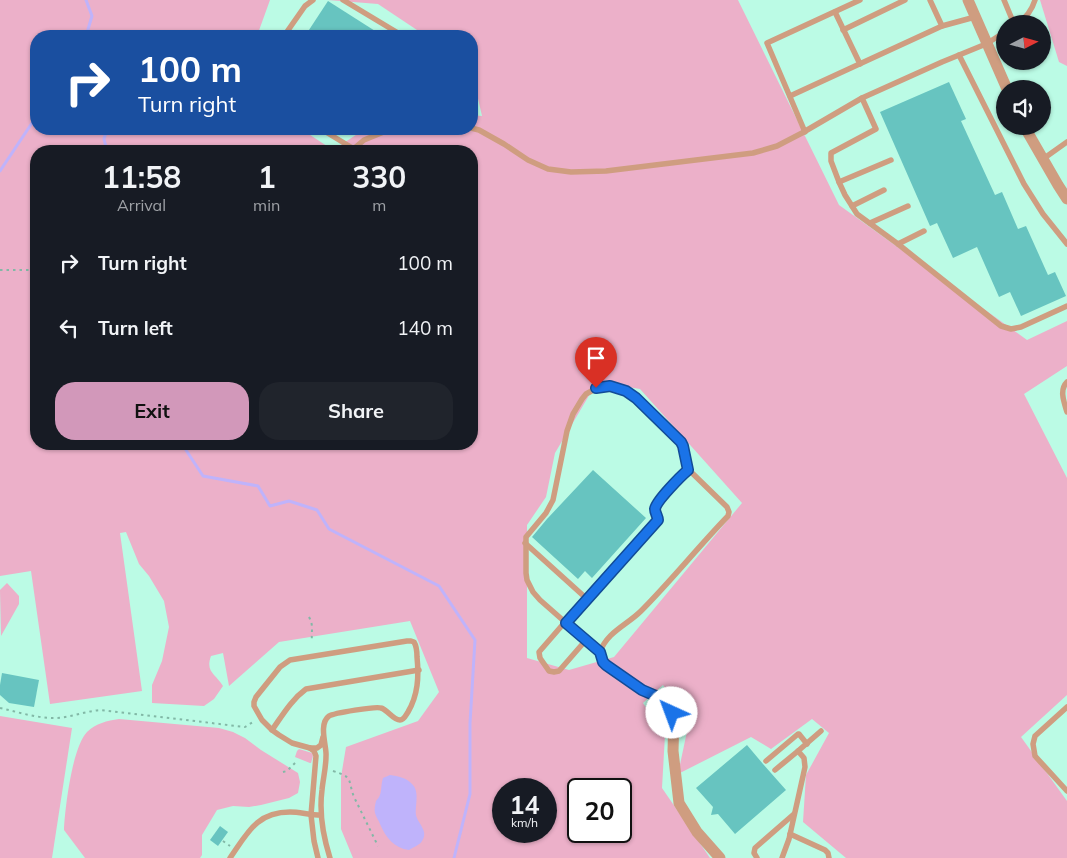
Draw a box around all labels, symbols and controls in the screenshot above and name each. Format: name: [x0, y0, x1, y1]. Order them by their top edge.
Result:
north arrow: [996, 15, 1051, 70]
map controls: [996, 15, 1051, 135]
text: 100 m: [138, 47, 242, 91]
icon: right: [55, 50, 120, 115]
button: sound: [996, 80, 1051, 135]
text: Turn right: [138, 90, 236, 118]
text: 11:58: [102, 158, 181, 196]
text: 1: [258, 158, 276, 196]
text: 330: [352, 158, 406, 196]
text: Arrival: [117, 195, 166, 215]
text: min: [253, 195, 280, 215]
text: m: [372, 195, 386, 215]
icon: right: [55, 249, 83, 277]
text: Turn right: [98, 251, 187, 275]
text: 100 m: [397, 251, 453, 275]
icon: left: [55, 314, 83, 342]
text: Turn left: [98, 316, 173, 340]
text: 140 m: [397, 316, 453, 340]
pin: [575, 337, 617, 388]
icon: arrive: [582, 344, 610, 372]
button: Exit: [55, 382, 249, 440]
button: Share: [259, 382, 453, 440]
position arrow: [645, 686, 697, 738]
speed limit sign: 20: [567, 778, 632, 843]
text: 14: [509, 789, 540, 820]
text: km/h: [511, 815, 538, 830]

